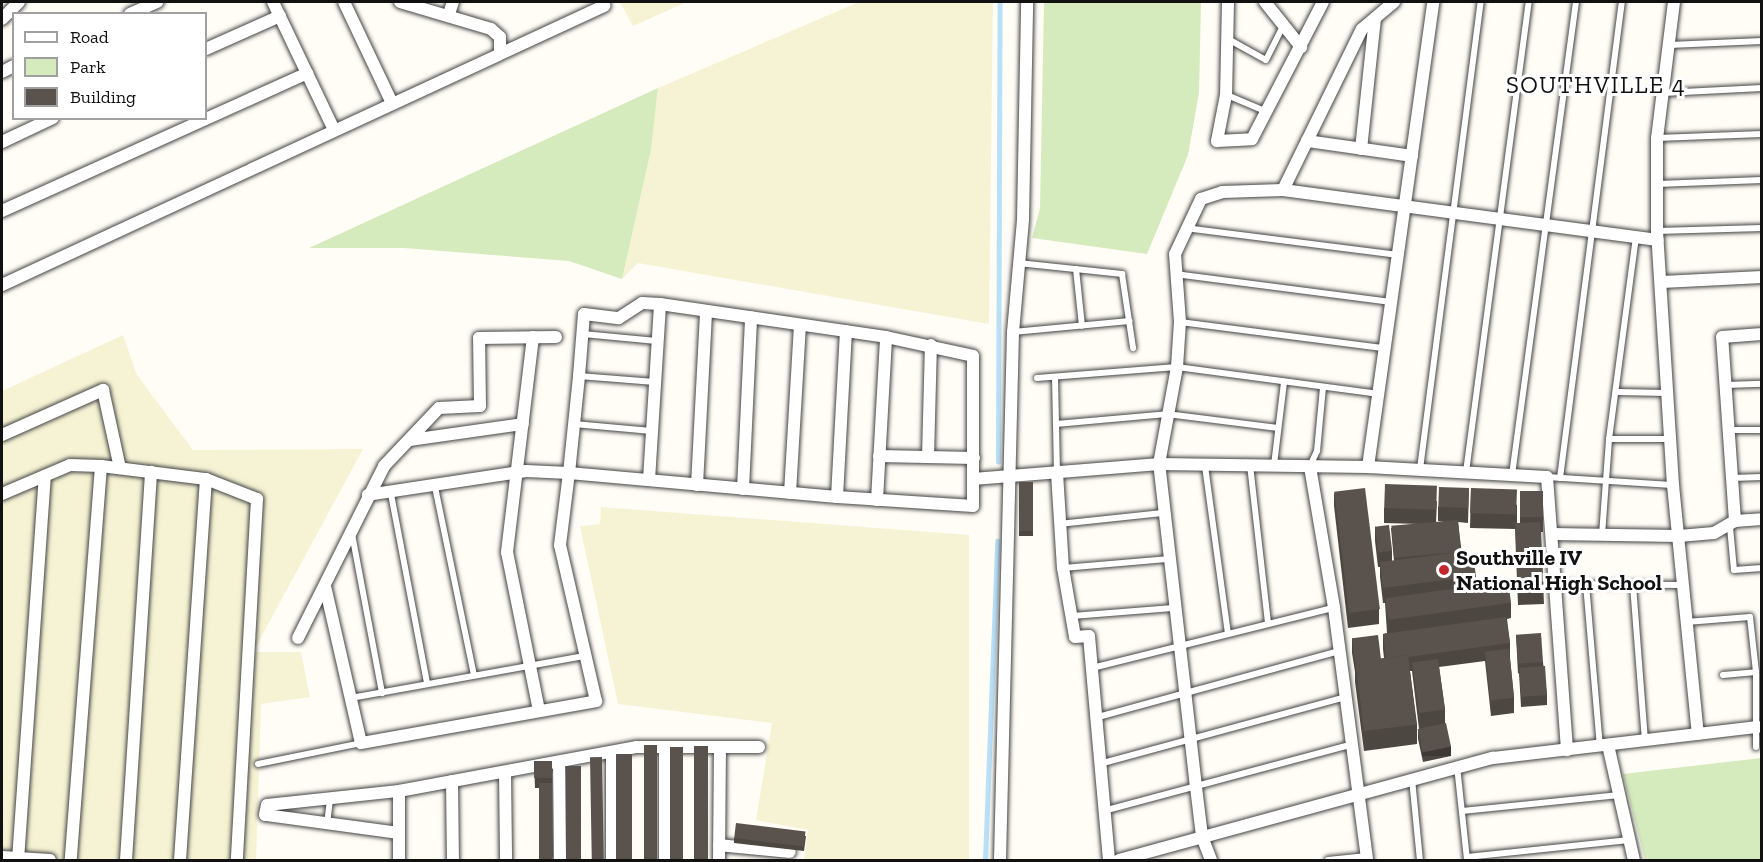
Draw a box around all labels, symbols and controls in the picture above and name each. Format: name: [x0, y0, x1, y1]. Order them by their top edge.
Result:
legend: [12, 12, 207, 120]
text: Road: [70, 26, 109, 48]
text: Park: [70, 56, 106, 78]
district label: SOUTHVILLE 4: [1506, 71, 1686, 99]
text: Building: [70, 86, 136, 108]
place label: Southville IV National High School: [1456, 544, 1662, 596]
marker: Southville IV National High School: [1437, 563, 1451, 577]

